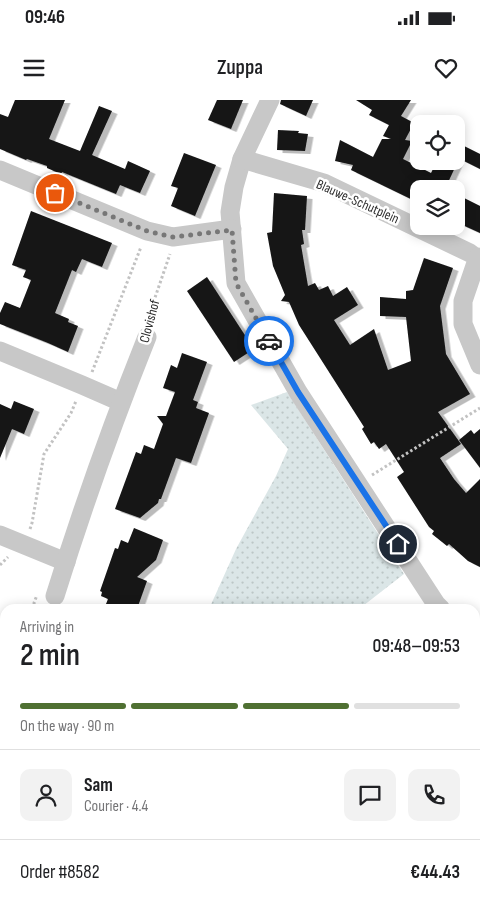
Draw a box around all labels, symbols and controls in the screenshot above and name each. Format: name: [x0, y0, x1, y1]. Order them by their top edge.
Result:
text: 09:46: [25, 6, 65, 29]
icon: menu: [20, 54, 48, 82]
text: Zuppa: [217, 54, 263, 81]
icon: heart: [432, 54, 460, 82]
map controls: [410, 115, 465, 235]
button: locate: [410, 115, 465, 170]
pin: [34, 172, 76, 214]
street label: Blauwe-Schutplein: [314, 176, 402, 227]
icon: bag: [41, 179, 69, 207]
button: layers: [410, 180, 465, 235]
street label: Clovishof: [136, 297, 164, 345]
courier: [244, 316, 294, 366]
icon: car: [255, 327, 283, 355]
pin: [377, 523, 419, 565]
icon: home: [384, 530, 412, 558]
text: Arriving in: [20, 618, 74, 637]
text: 09:48–09:53: [373, 635, 460, 658]
text: 2 min: [20, 636, 80, 675]
text: On the way · 90 m: [20, 717, 114, 736]
button: person: [20, 769, 72, 821]
button: chat: [344, 769, 396, 821]
button: phone: [408, 769, 460, 821]
text: Sam: [84, 774, 113, 797]
text: Courier · 4.4: [84, 797, 148, 816]
text: Order #8582: [20, 861, 100, 884]
text: €44.43: [410, 861, 460, 884]

